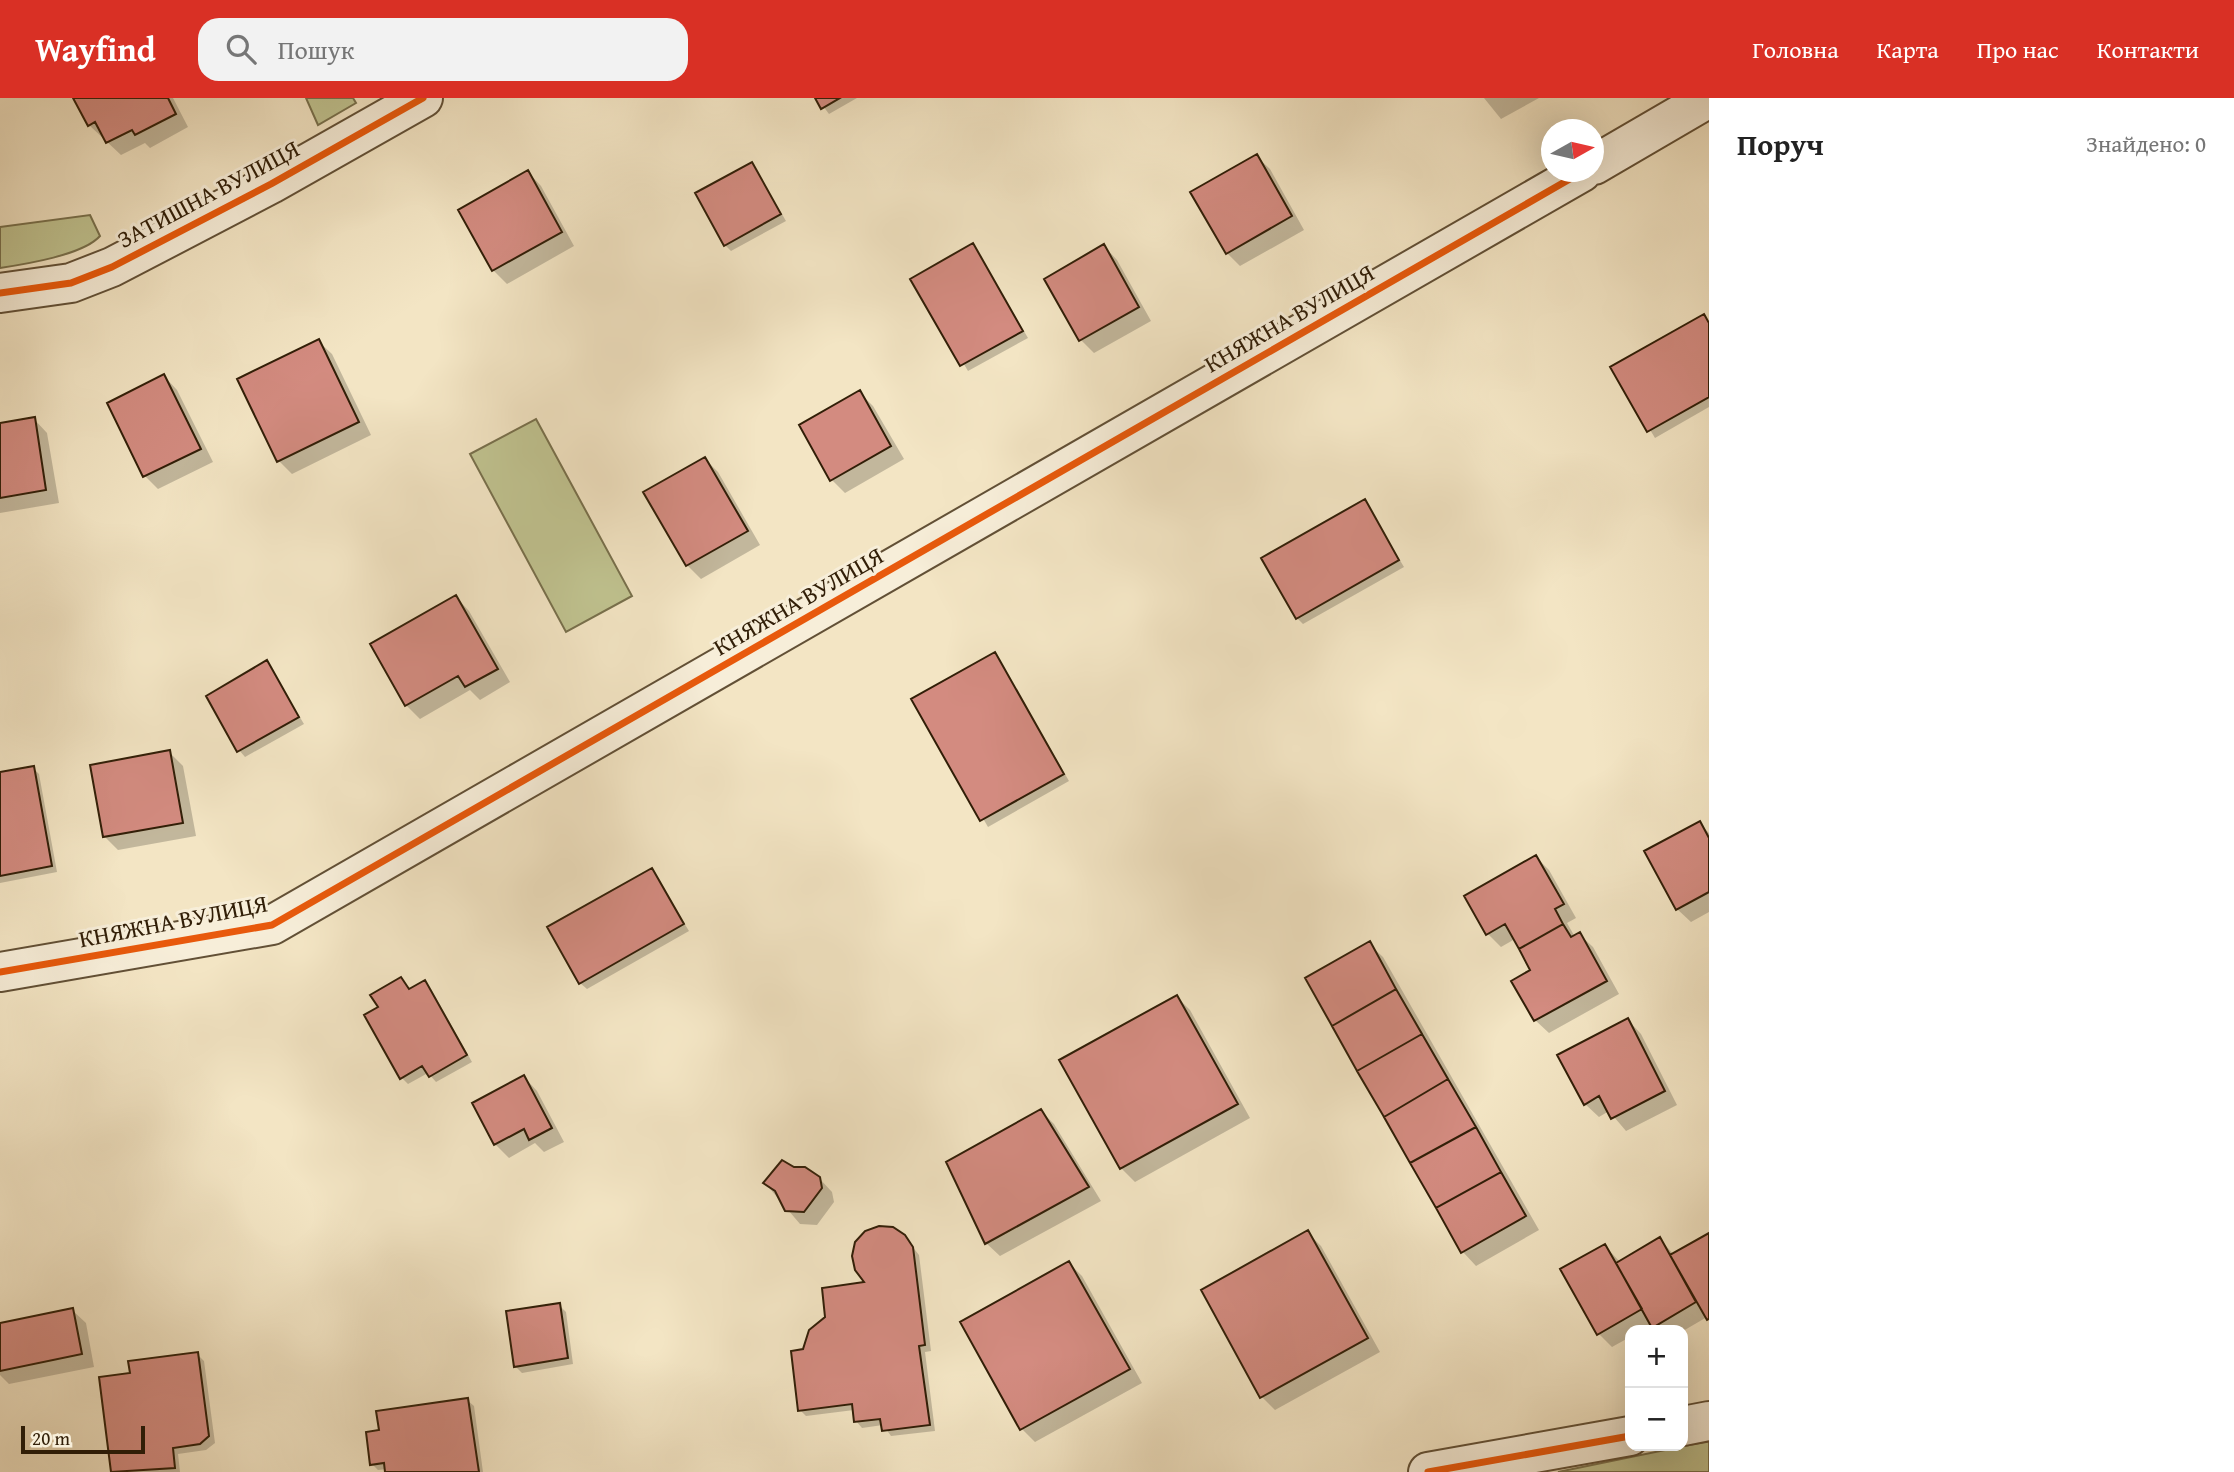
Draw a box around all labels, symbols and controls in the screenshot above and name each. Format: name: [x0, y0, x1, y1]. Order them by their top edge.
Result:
search box: [198, 18, 688, 81]
text: Wayfind: [35, 25, 156, 73]
icon: search: [222, 30, 260, 68]
text: Пошук: [278, 30, 354, 69]
text: Головна: [1752, 32, 1839, 67]
text: Карта: [1877, 32, 1939, 67]
text: Про нас: [1977, 32, 2059, 67]
text: Контакти: [2097, 32, 2199, 67]
north arrow: [1541, 119, 1604, 182]
text: Поруч: [1737, 122, 1824, 166]
text: Знайдено: 0: [2086, 127, 2206, 160]
street label: ЗАТИШНА ВУЛИЦЯ: [111, 131, 305, 257]
street label: КНЯЖНА ВУЛИЦЯ: [1198, 255, 1380, 381]
street label: КНЯЖНА ВУЛИЦЯ: [707, 538, 889, 664]
street label: КНЯЖНА ВУЛИЦЯ: [76, 886, 270, 956]
map controls: [1625, 1325, 1688, 1451]
button: +: [1625, 1325, 1688, 1388]
button: −: [1625, 1388, 1688, 1451]
scale bar: [21, 1423, 145, 1455]
text: 20 m: [32, 1424, 70, 1452]

